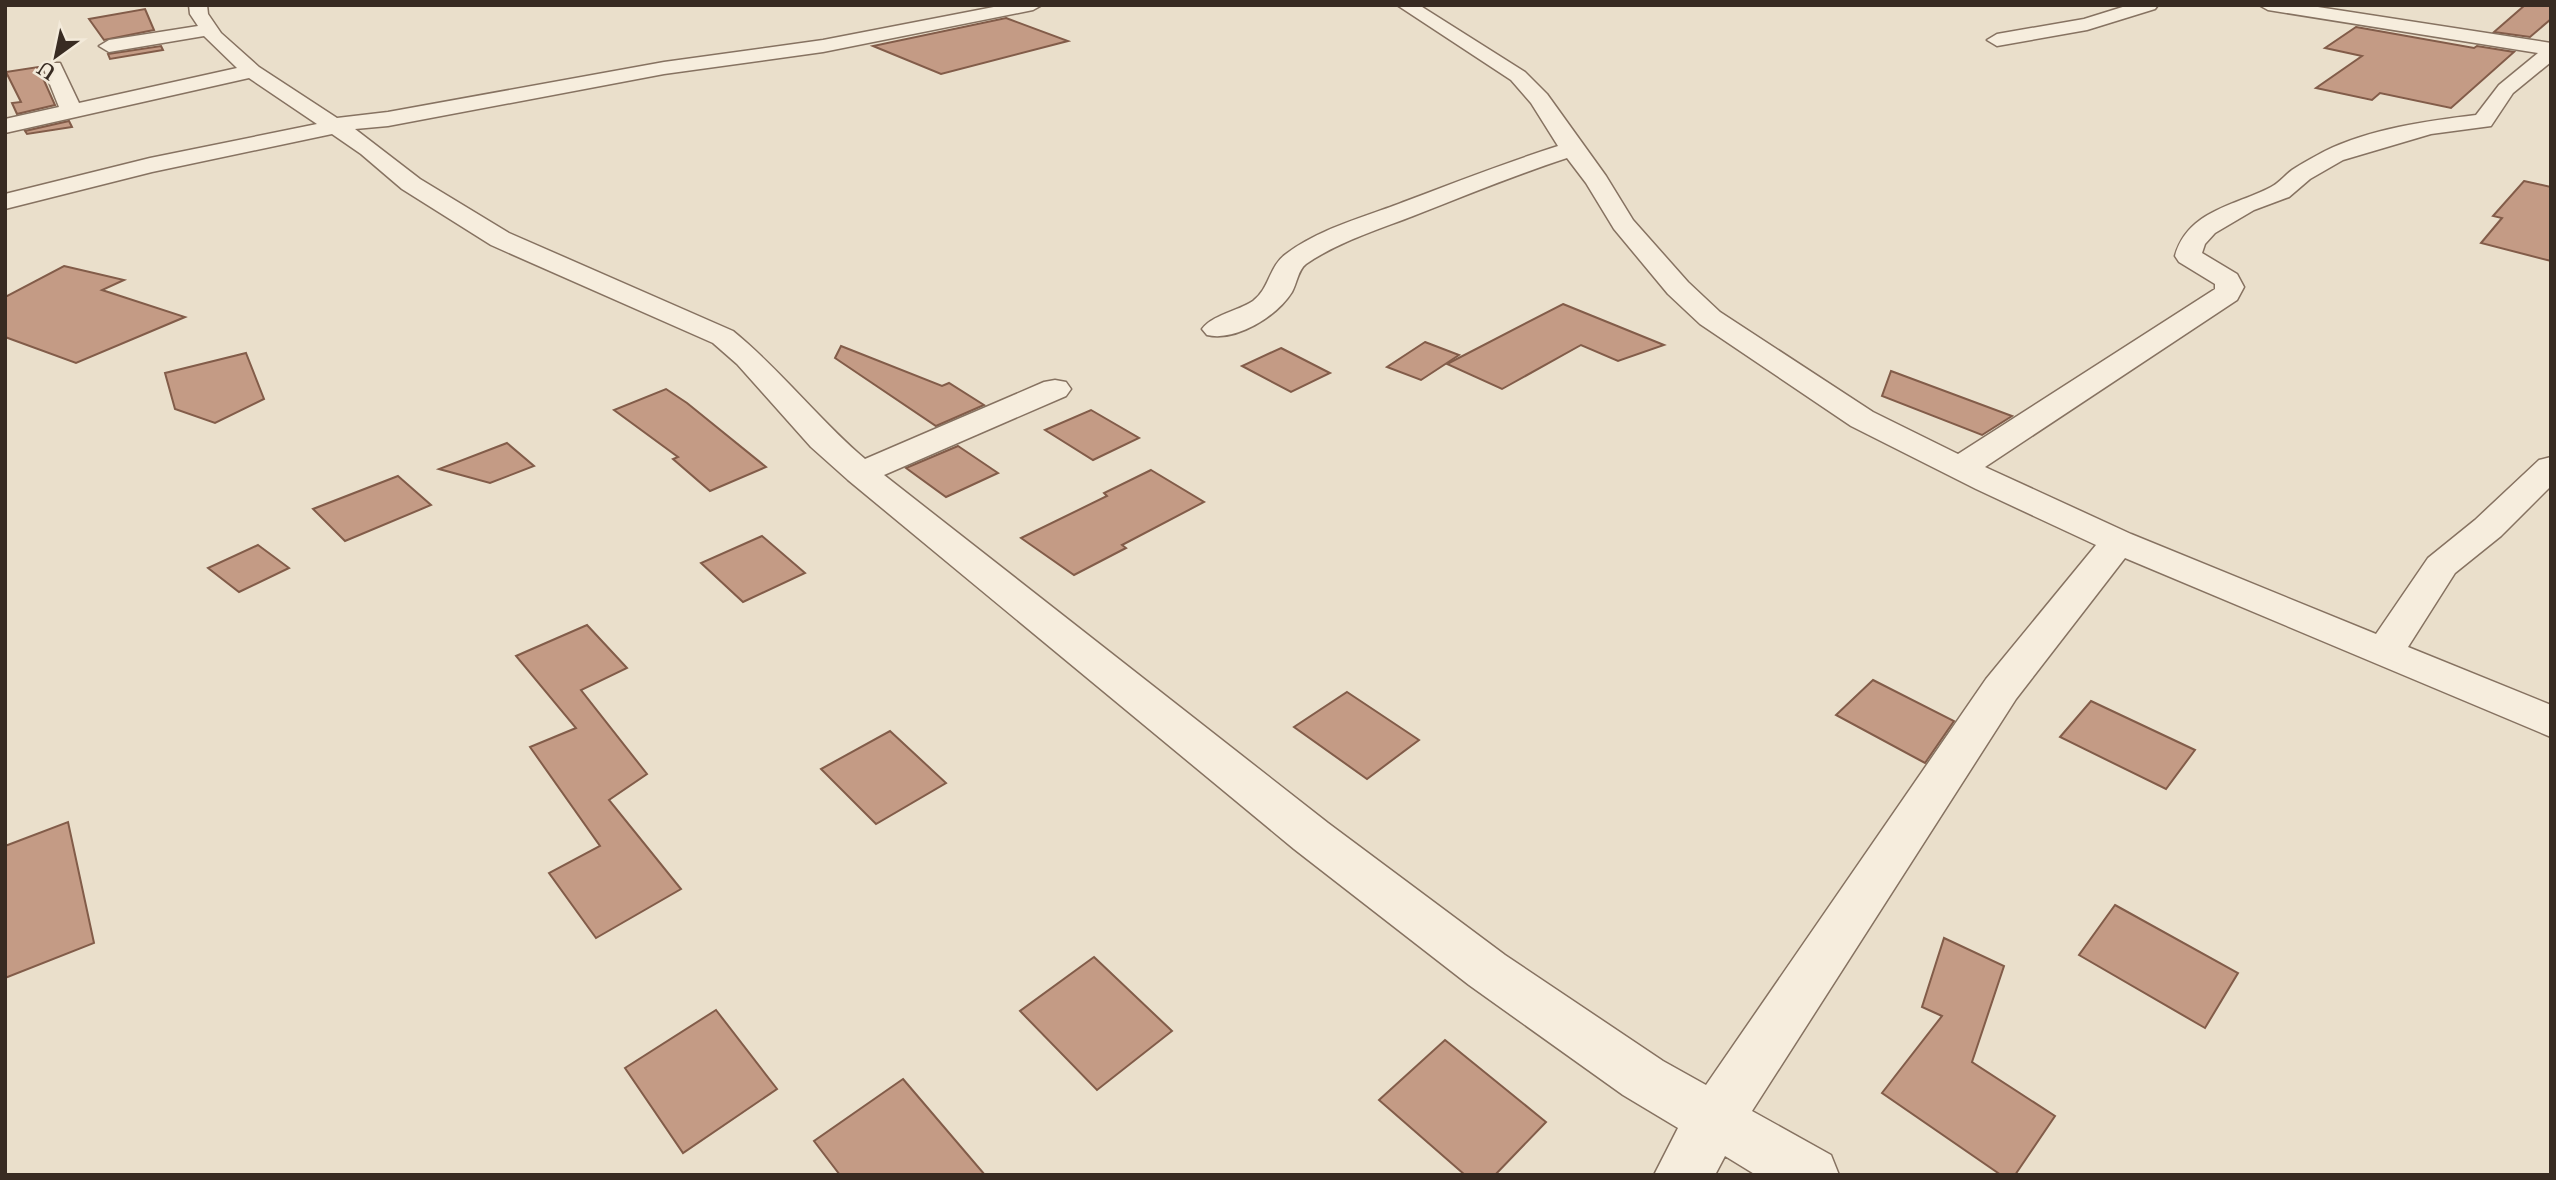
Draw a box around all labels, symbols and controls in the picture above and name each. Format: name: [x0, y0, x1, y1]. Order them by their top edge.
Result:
north arrow: [21, 21, 91, 91]
text: U: [34, 55, 60, 84]

